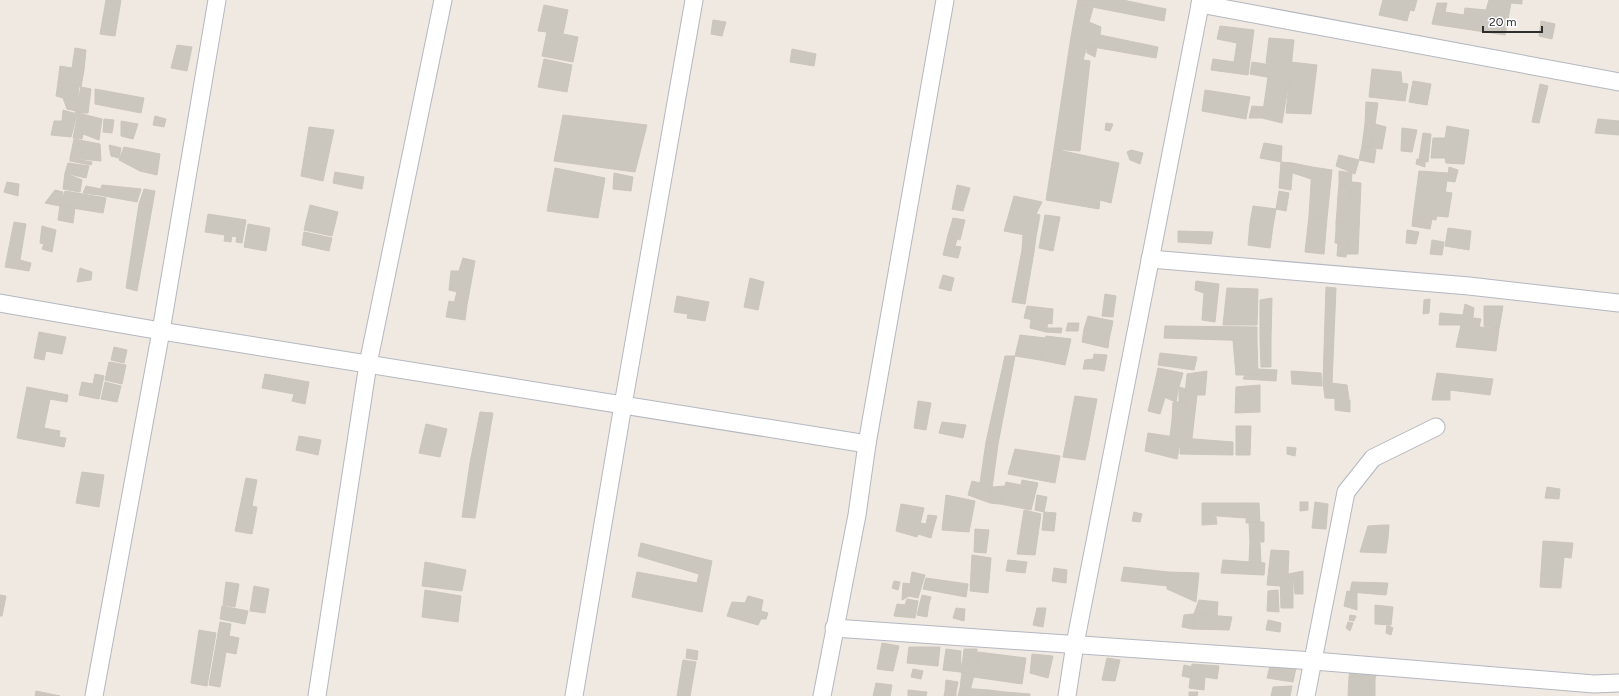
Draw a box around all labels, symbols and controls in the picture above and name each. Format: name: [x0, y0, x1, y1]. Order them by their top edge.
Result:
scale bar: [1483, 8, 1542, 34]
text: 20 m: [1489, 15, 1517, 29]

